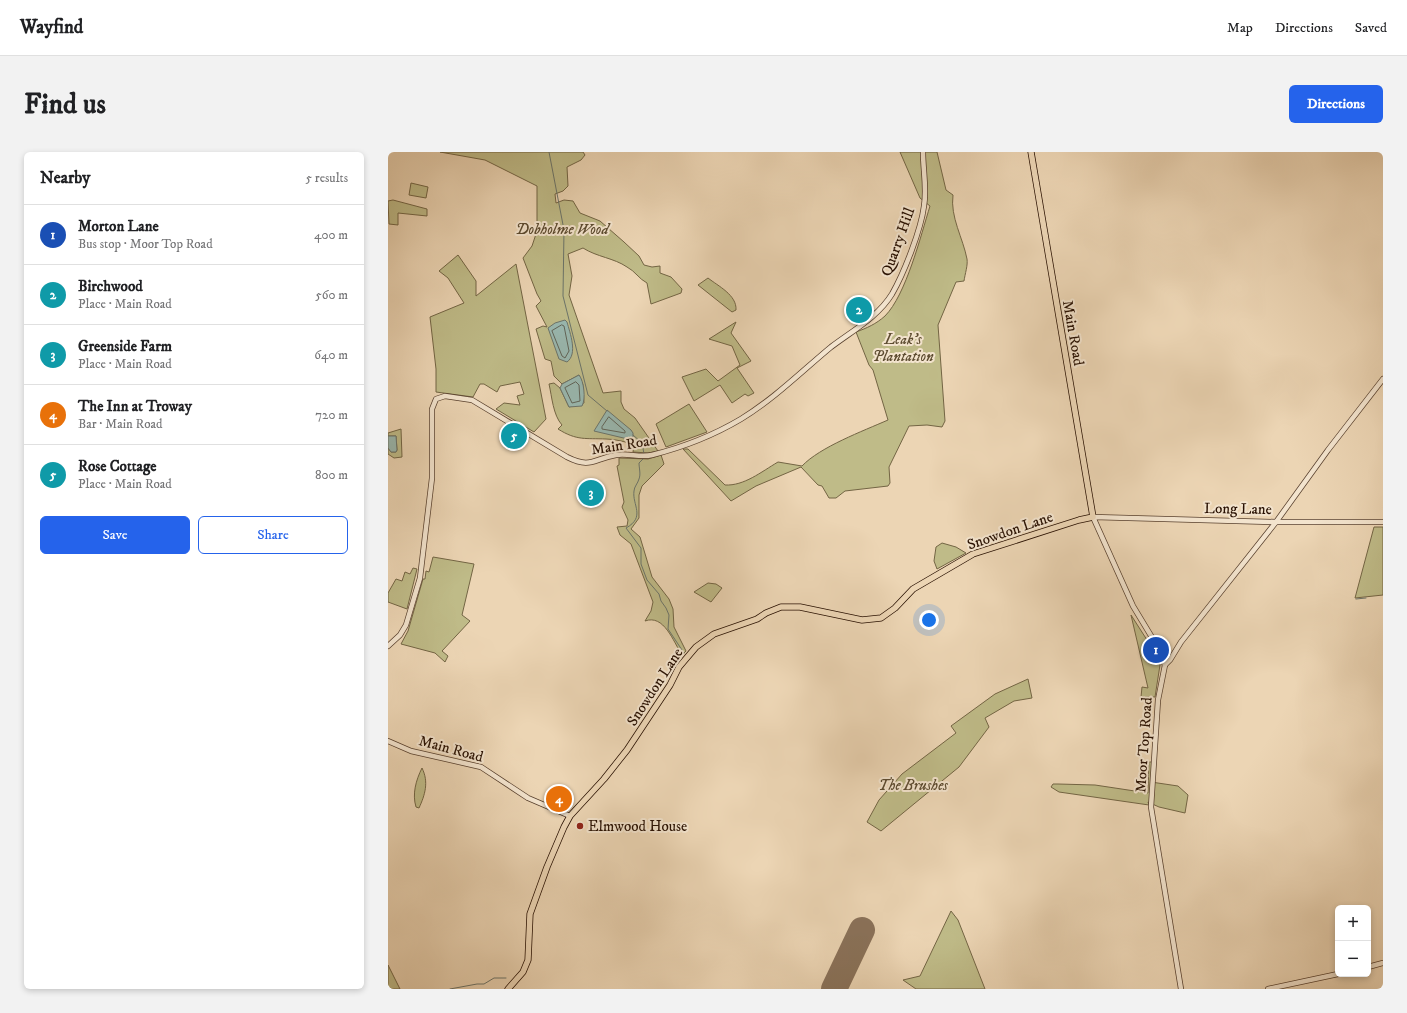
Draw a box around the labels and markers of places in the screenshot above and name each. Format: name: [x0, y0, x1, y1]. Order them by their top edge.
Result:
pin: 2: [846, 295, 872, 325]
pin: 5: [501, 421, 527, 451]
pin: 3: [578, 478, 604, 508]
pin: 1: [1143, 635, 1169, 665]
pin: 4: [546, 784, 572, 814]
place label: Elmwood House: [588, 817, 687, 836]
marker: Elmwood House: [575, 821, 585, 831]

